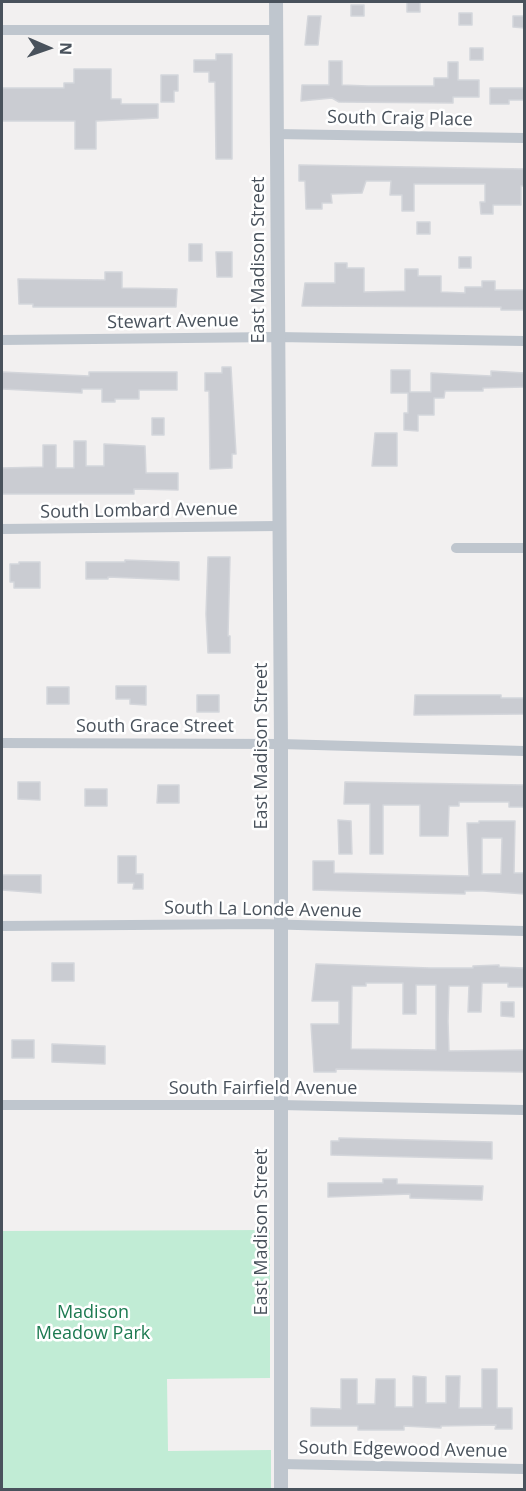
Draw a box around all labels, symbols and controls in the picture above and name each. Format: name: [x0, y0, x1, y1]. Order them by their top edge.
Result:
north arrow: [18, 18, 78, 78]
text: N: [55, 42, 77, 56]
street label: South Craig Place: [327, 107, 473, 131]
street label: East Madison Street: [248, 177, 270, 343]
street label: Stewart Avenue: [107, 310, 239, 334]
street label: South Lombard Avenue: [40, 498, 238, 524]
street label: East Madison Street: [251, 663, 273, 829]
street label: South Grace Street: [76, 716, 234, 738]
street label: South La Londe Avenue: [164, 897, 362, 923]
street label: South Fairfield Avenue: [169, 1078, 357, 1100]
street label: East Madison Street: [251, 1149, 273, 1315]
park label: Madison Meadow Park: [36, 1302, 150, 1344]
street label: South Edgewood Avenue: [298, 1437, 508, 1463]

